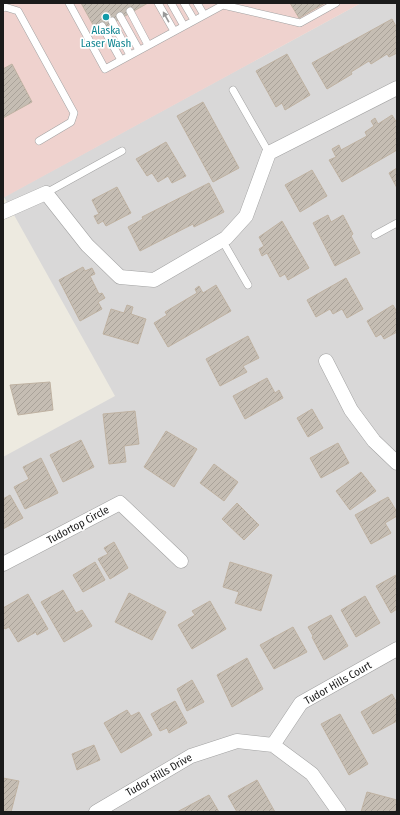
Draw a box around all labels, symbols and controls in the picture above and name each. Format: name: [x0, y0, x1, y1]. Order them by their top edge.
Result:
one-way arrow: [163, 11, 169, 23]
marker: Alaska Laser Wash: [101, 12, 111, 22]
place label: Alaska Laser Wash: [81, 24, 131, 50]
street label: Tudortop Circle: [45, 503, 111, 547]
street label: Tudor Hills Court: [302, 658, 374, 707]
street label: Tudor Hills Drive: [124, 751, 194, 799]

